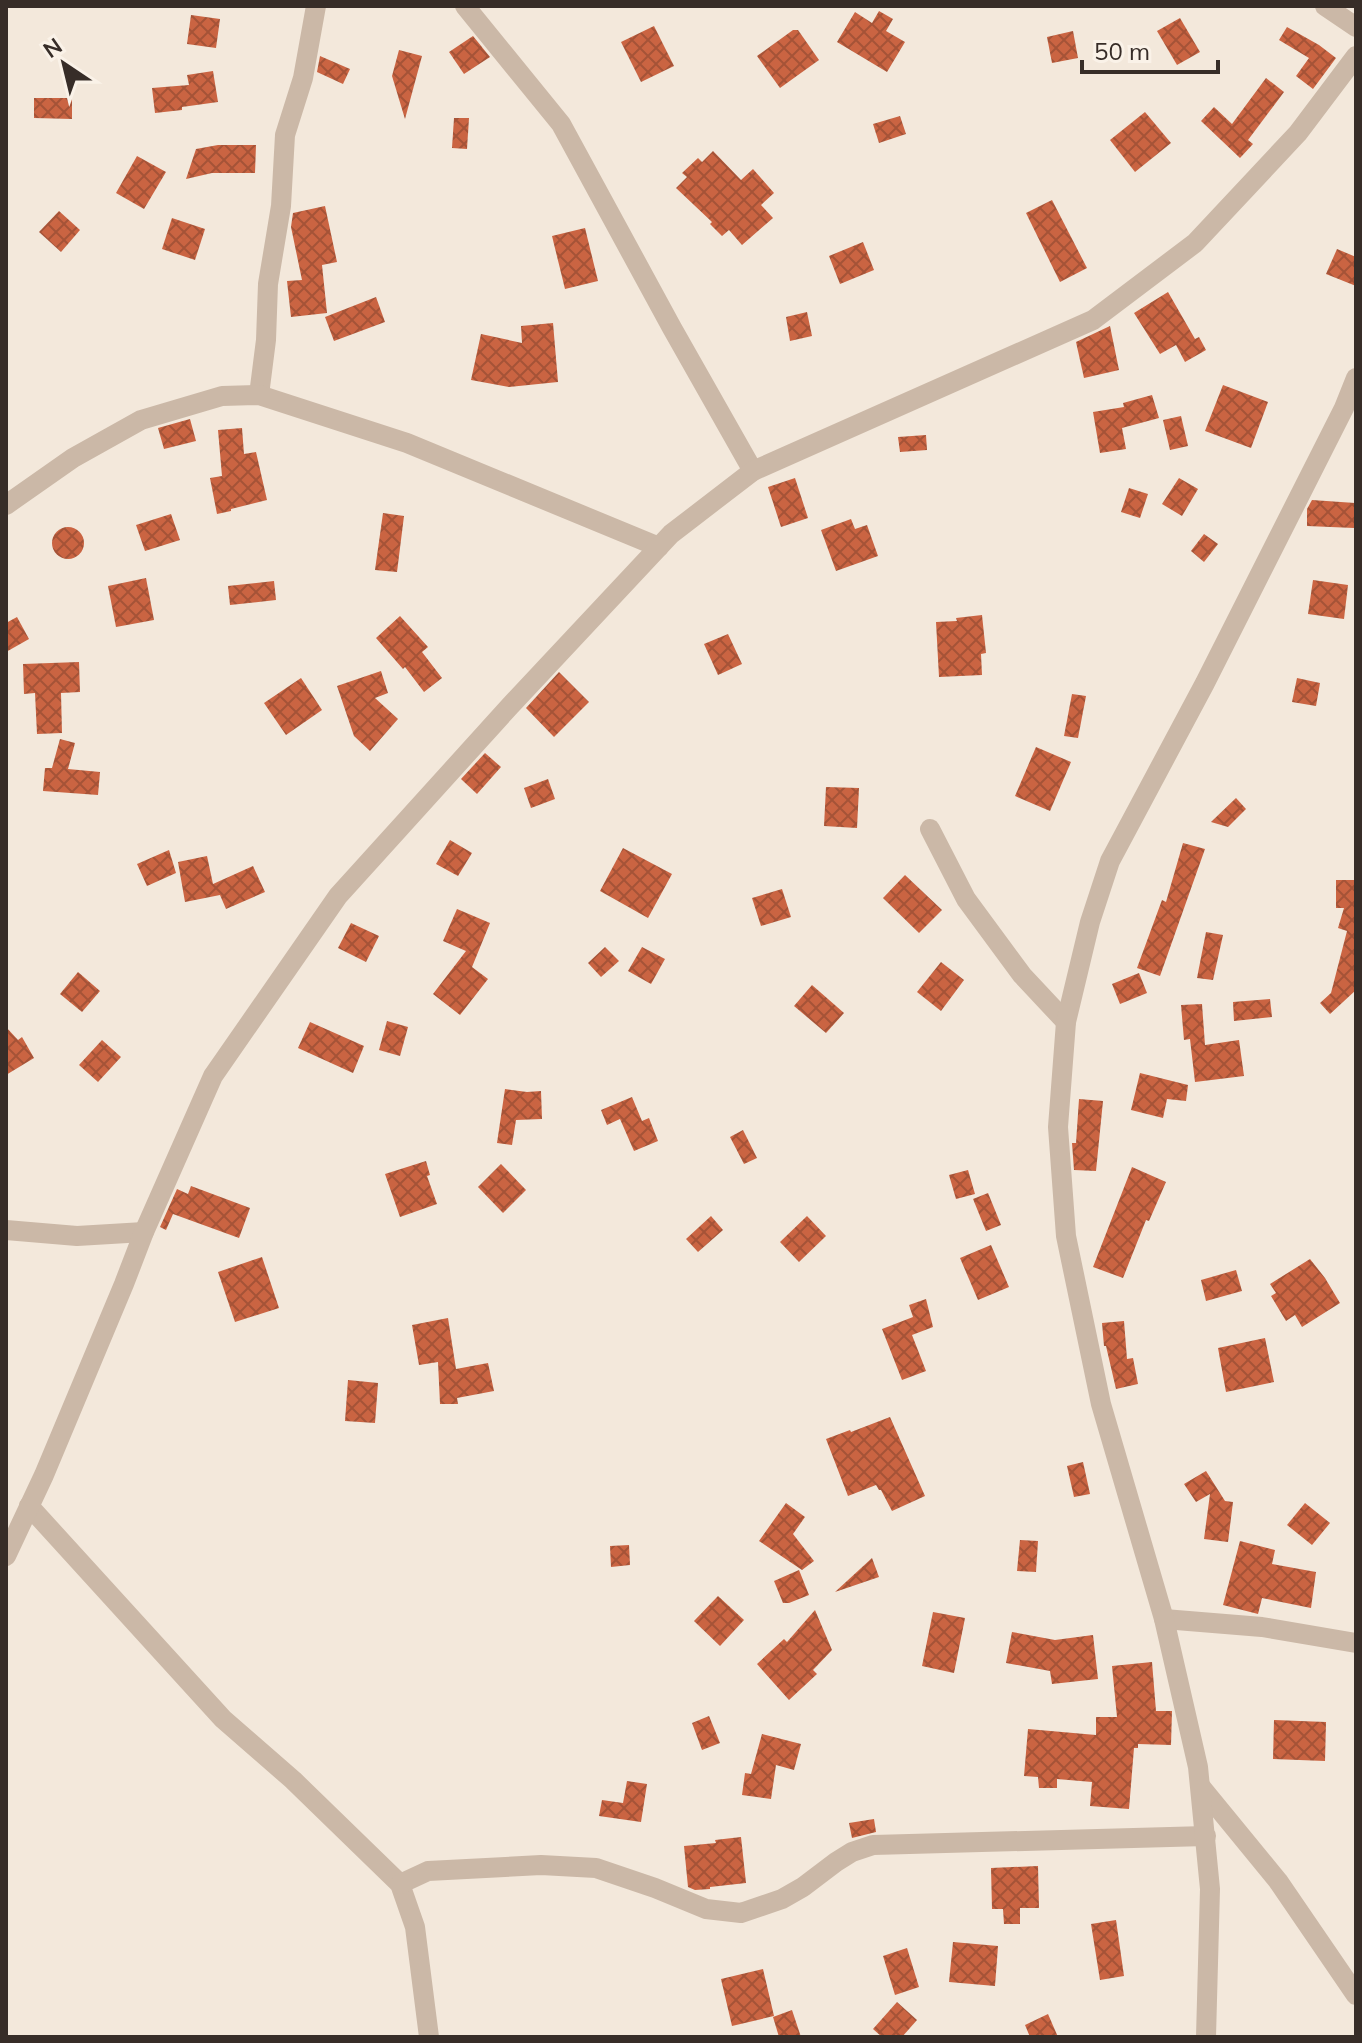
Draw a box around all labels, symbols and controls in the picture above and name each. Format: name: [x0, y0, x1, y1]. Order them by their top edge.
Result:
north arrow: [24, 24, 104, 104]
scale bar: [1082, 24, 1218, 74]
text: N: [38, 31, 67, 64]
text: 50 m: [1094, 36, 1150, 66]

